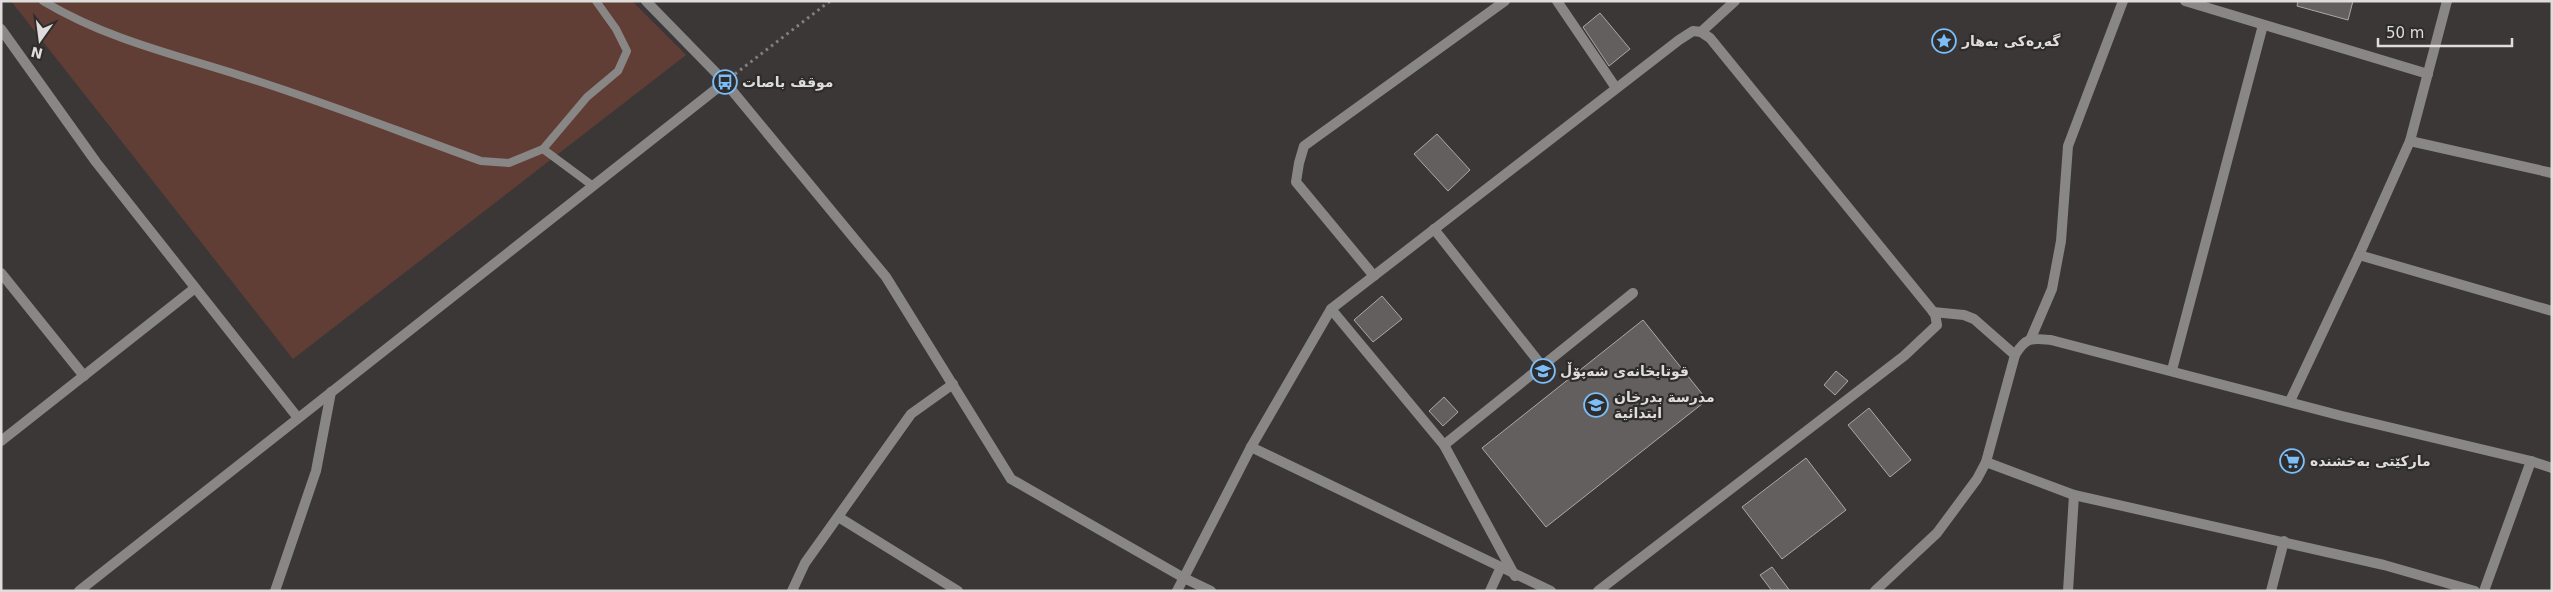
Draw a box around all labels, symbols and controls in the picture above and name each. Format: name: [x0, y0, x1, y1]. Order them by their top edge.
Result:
north arrow: [15, 15, 65, 65]
scale bar: [2378, 15, 2512, 47]
text: 50 m: [2386, 24, 2424, 42]
place icon: گەڕەکی بەهار: [1931, 28, 1957, 54]
place label: گەڕەکی بەهار: [1961, 33, 2061, 49]
text: N: [29, 43, 44, 62]
bus stop icon: موقف باصات: [712, 69, 738, 95]
place label: موقف باصات: [742, 74, 834, 91]
school or university icon: قوتابخانەی شەپۆڵ: [1530, 358, 1556, 384]
place label: قوتابخانەی شەپۆڵ: [1560, 362, 1689, 380]
place label: مدرسة بدرخان ابتدائية: [1614, 389, 1715, 421]
school or university icon: مدرسة بدرخان ابتدائية: [1583, 392, 1609, 418]
supermarket icon: مارکێتی بەخشندە: [2279, 448, 2305, 474]
place label: مارکێتی بەخشندە: [2310, 453, 2431, 469]

